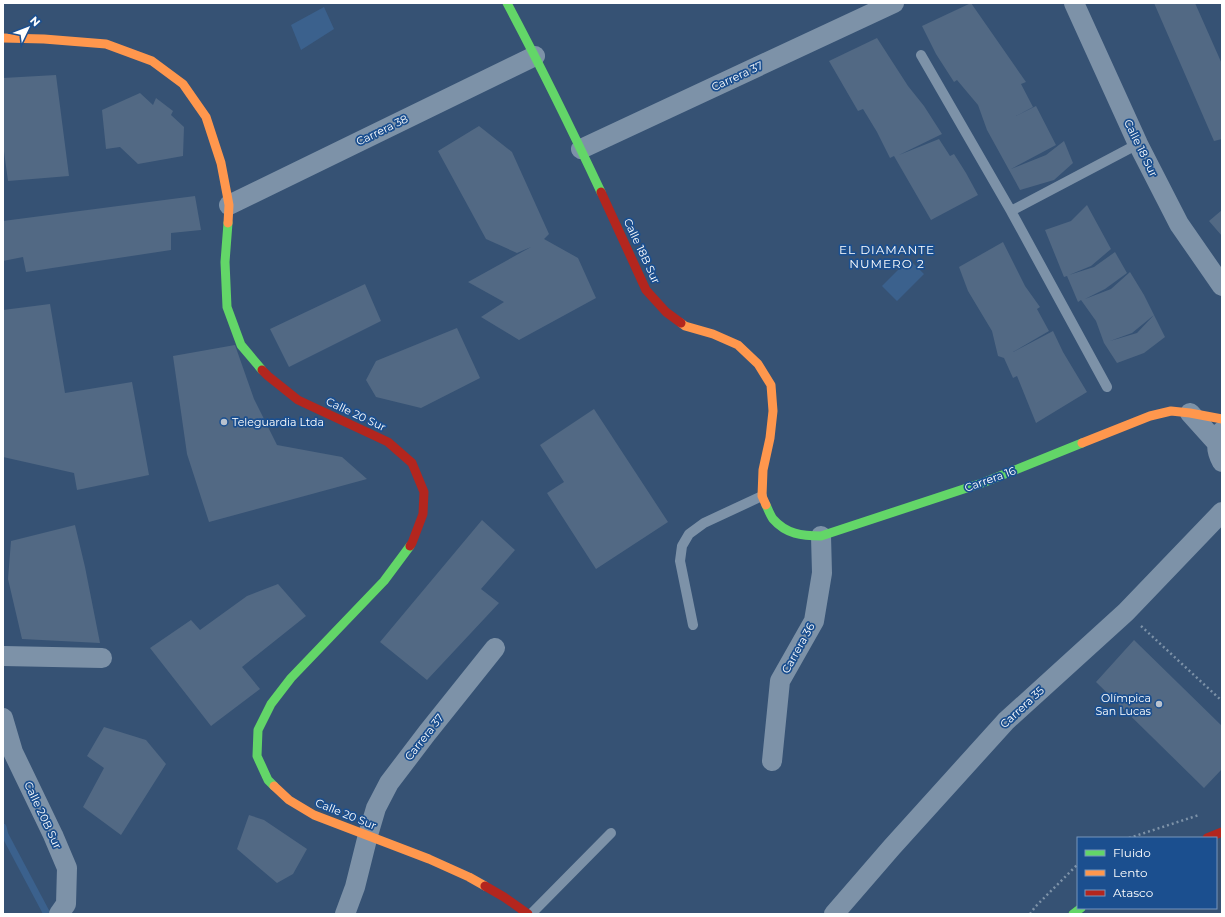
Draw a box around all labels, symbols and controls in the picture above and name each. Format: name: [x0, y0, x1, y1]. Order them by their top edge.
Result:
north arrow: [8, 8, 48, 48]
text: N: [27, 13, 43, 29]
street label: Carrera 37: [709, 58, 765, 94]
street label: Carrera 38: [354, 111, 410, 149]
street label: Calle 18 Sur: [1121, 117, 1161, 179]
street label: Calle 18B Sur: [621, 216, 663, 286]
district label: EL DIAMANTE NUMERO 2: [839, 242, 935, 271]
street label: Calle 20 Sur: [324, 394, 388, 434]
place label: Teleguardia Ltda: [232, 415, 324, 429]
marker: Teleguardia Ltda: [219, 417, 229, 427]
street label: Carrera 16: [962, 463, 1018, 495]
street label: Carrera 36: [778, 620, 818, 676]
street label: Carrera 35: [997, 683, 1047, 731]
place label: Olímpica San Lucas: [1096, 691, 1152, 718]
marker: Olímpica San Lucas: [1154, 699, 1164, 709]
street label: Carrera 37: [401, 711, 447, 763]
street label: Calle 20B Sur: [21, 779, 65, 851]
street label: Calle 20 Sur: [313, 795, 379, 833]
legend: [1077, 837, 1217, 909]
text: Fluido: [1113, 845, 1151, 860]
text: Lento: [1113, 865, 1148, 880]
text: Atasco: [1113, 885, 1153, 900]

